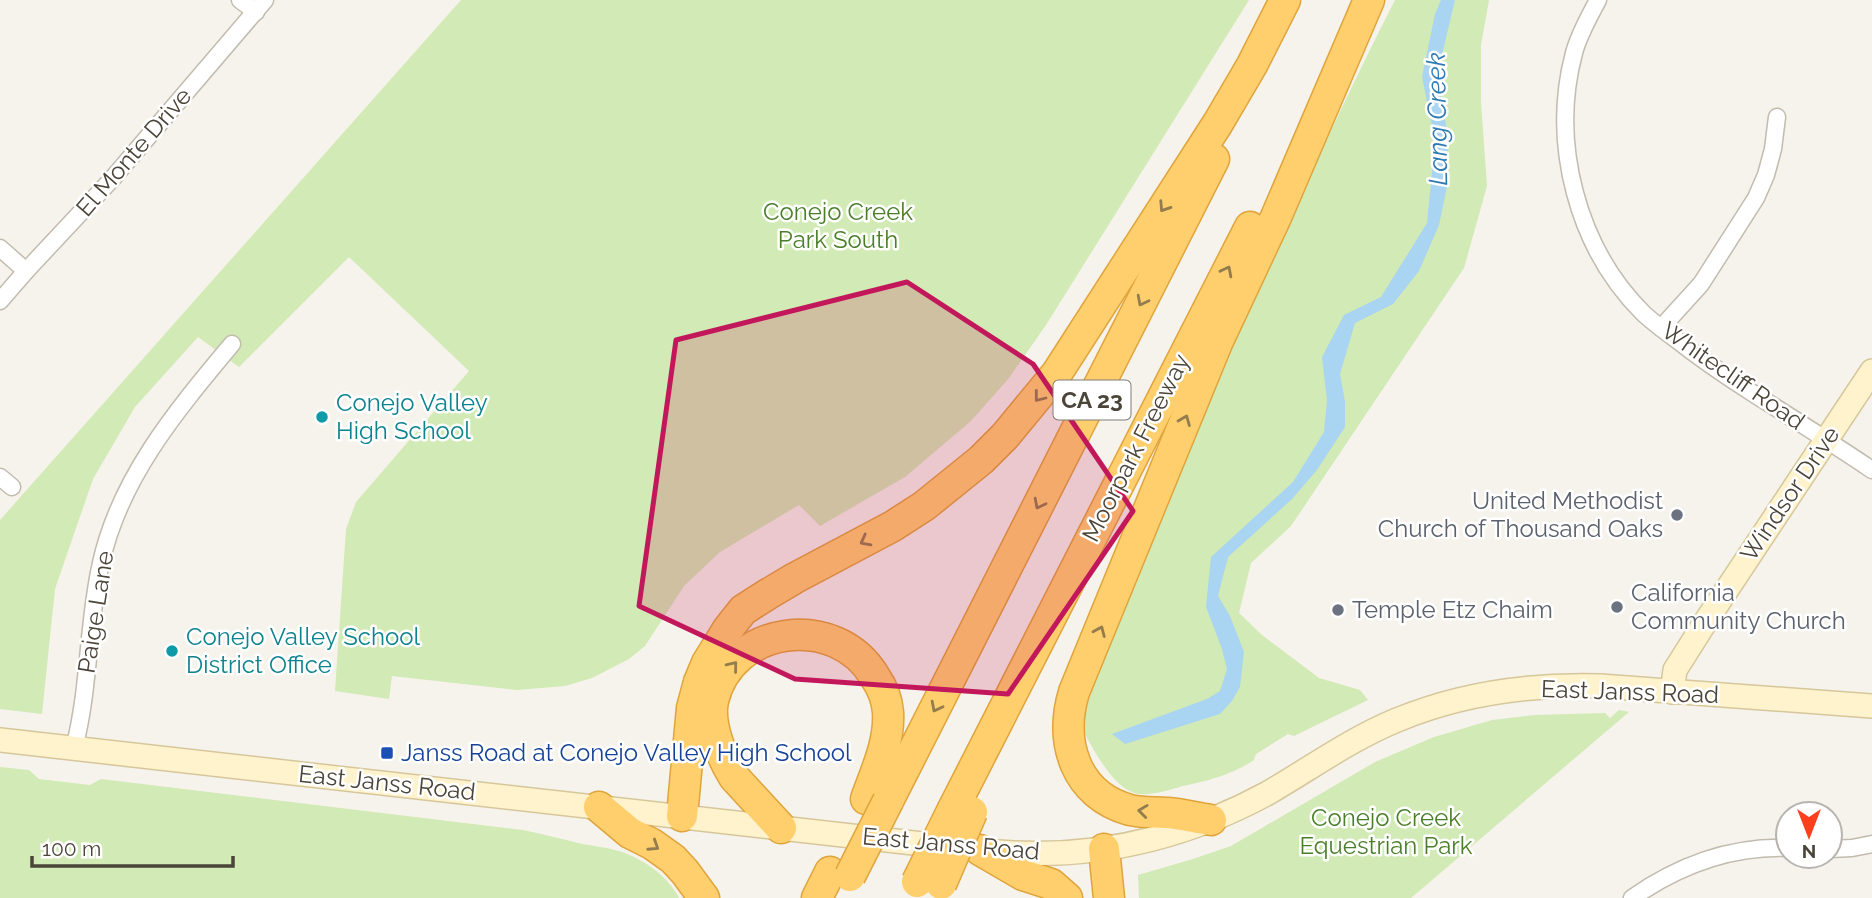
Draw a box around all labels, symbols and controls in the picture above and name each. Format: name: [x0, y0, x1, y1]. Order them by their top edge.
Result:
water label: Lang Creek: [1421, 52, 1453, 186]
street label: El Monte Drive: [70, 81, 197, 222]
park label: Conejo Creek Park South: [763, 197, 913, 254]
one-way arrow: [1159, 199, 1172, 212]
one-way arrow: [1219, 266, 1233, 278]
one-way arrow: [1137, 294, 1150, 306]
street label: Whitecliff Road: [1656, 315, 1811, 436]
street label: Moorpark Freeway: [1076, 349, 1195, 547]
road number: CA 23: [1054, 380, 1130, 420]
place label: Conejo Valley High School: [336, 388, 488, 445]
one-way arrow: [1034, 389, 1047, 401]
marker: Conejo Valley High School: [314, 409, 330, 425]
one-way arrow: [1177, 414, 1191, 426]
street label: Windsor Drive: [1734, 421, 1845, 567]
place label: United Methodist Church of Thousand Oaks: [1378, 486, 1663, 543]
one-way arrow: [1034, 497, 1047, 509]
marker: United Methodist Church of Thousand Oaks: [1669, 507, 1685, 523]
one-way arrow: [860, 532, 873, 546]
street label: Paige Lane: [72, 549, 119, 675]
place label: California Community Church: [1631, 578, 1846, 635]
place label: Temple Etz Chaim: [1352, 595, 1553, 624]
marker: California Community Church: [1609, 599, 1625, 615]
marker: Temple Etz Chaim: [1330, 602, 1346, 618]
place label: Conejo Valley School District Office: [186, 622, 420, 679]
one-way arrow: [1092, 625, 1106, 638]
marker: Conejo Valley School District Office: [164, 643, 180, 659]
one-way arrow: [724, 661, 737, 673]
street label: East Janss Road: [1541, 674, 1719, 709]
one-way arrow: [931, 700, 944, 712]
place label: Janss Road at Conejo Valley High School: [401, 738, 852, 767]
marker: Janss Road at Conejo Valley High School: [379, 745, 395, 761]
street label: East Janss Road: [297, 759, 477, 806]
north arrow: [1774, 800, 1844, 870]
park label: Conejo Creek Equestrian Park: [1300, 803, 1473, 860]
one-way arrow: [1137, 804, 1149, 819]
street label: East Janss Road: [861, 821, 1041, 866]
scale bar: [32, 824, 233, 868]
text: 100 m: [42, 836, 101, 861]
one-way arrow: [647, 838, 660, 851]
text: N: [1802, 841, 1816, 863]

